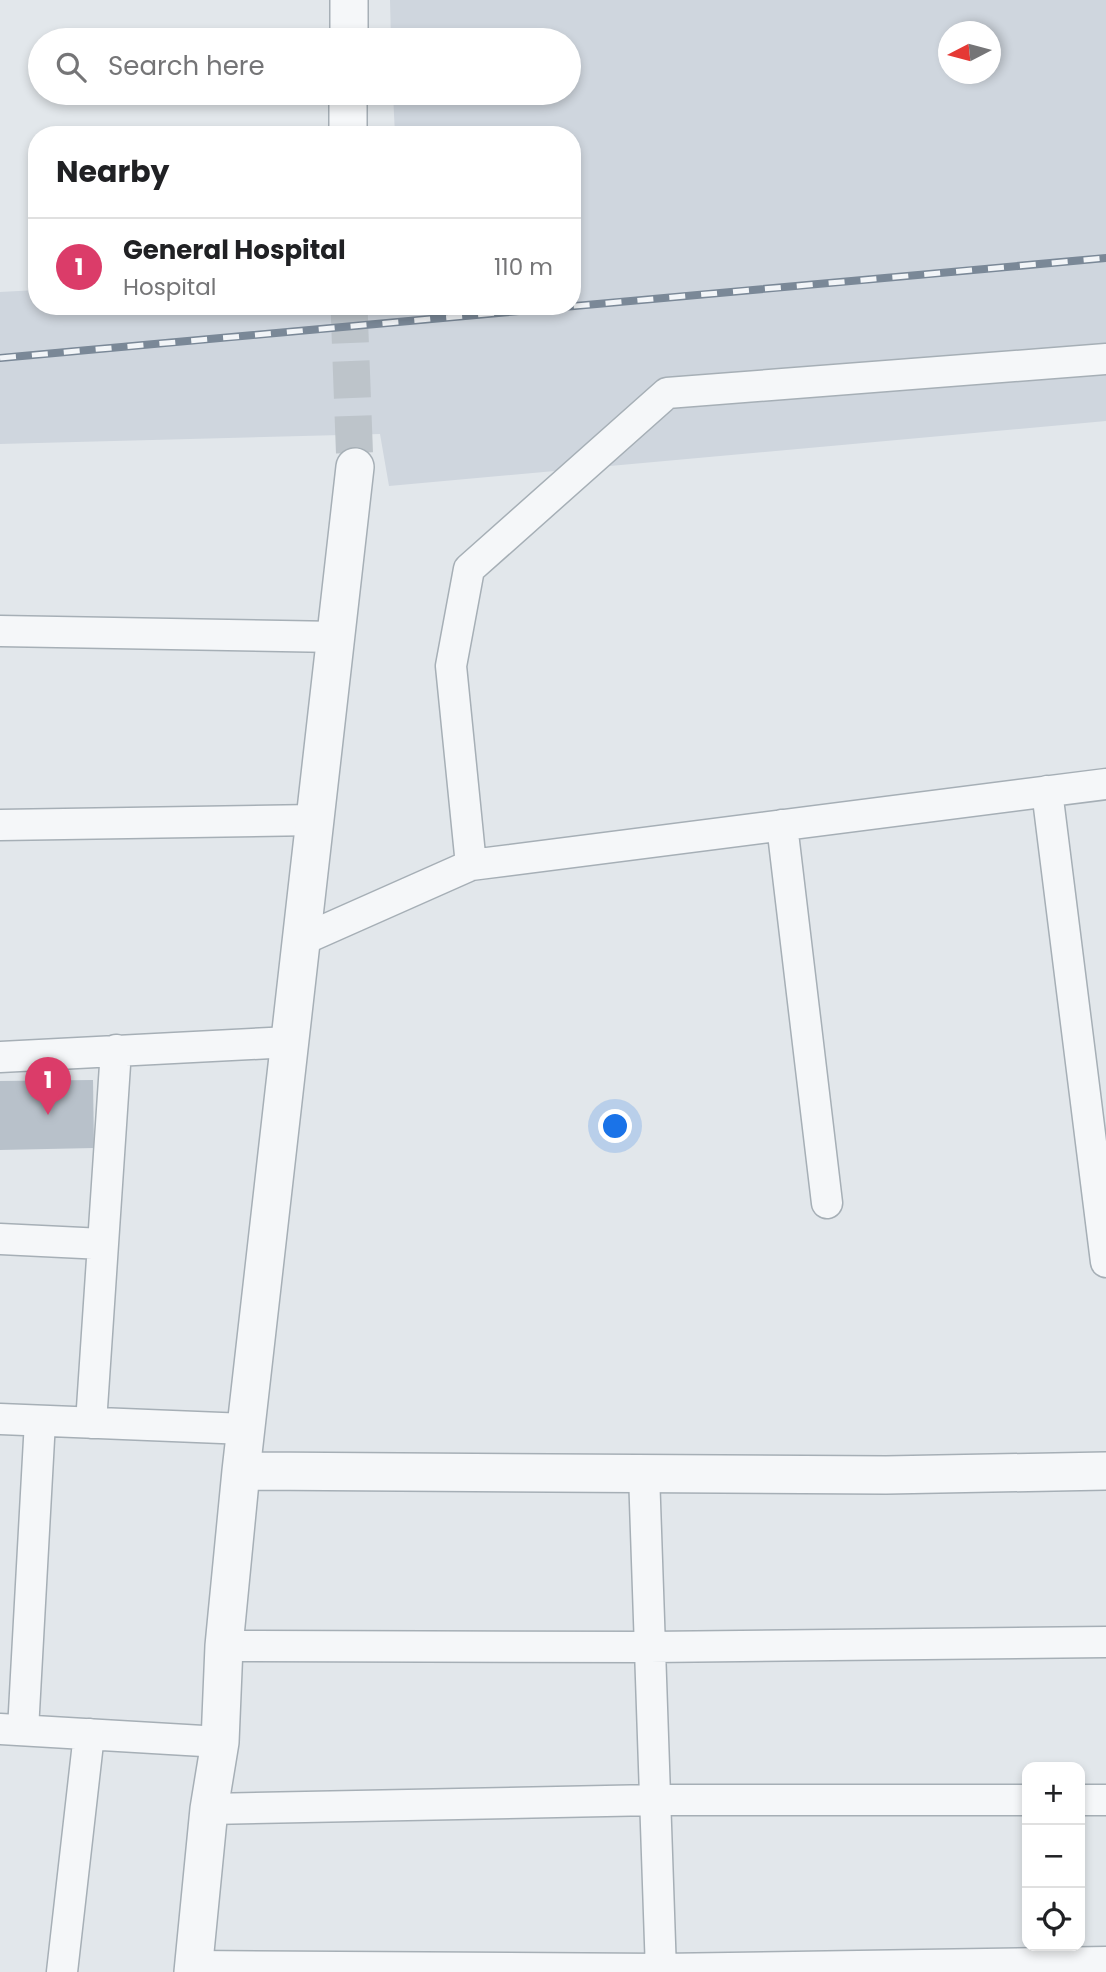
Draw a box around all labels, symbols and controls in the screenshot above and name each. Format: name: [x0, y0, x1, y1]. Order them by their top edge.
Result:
north arrow: [938, 21, 1001, 84]
search box: [28, 28, 581, 105]
icon: search: [52, 48, 90, 86]
text: Search here: [108, 48, 265, 84]
text: Nearby: [56, 150, 170, 193]
text: General Hospital: [123, 232, 346, 268]
text: 1: [75, 251, 83, 283]
text: 110 m: [494, 251, 553, 283]
text: Hospital: [123, 271, 216, 303]
pin: 1: [25, 1057, 71, 1115]
your location: [598, 1109, 632, 1143]
map controls: [1022, 1762, 1085, 1951]
button: +: [1022, 1762, 1085, 1825]
button: −: [1022, 1825, 1085, 1888]
button: locate: [1022, 1888, 1085, 1951]

